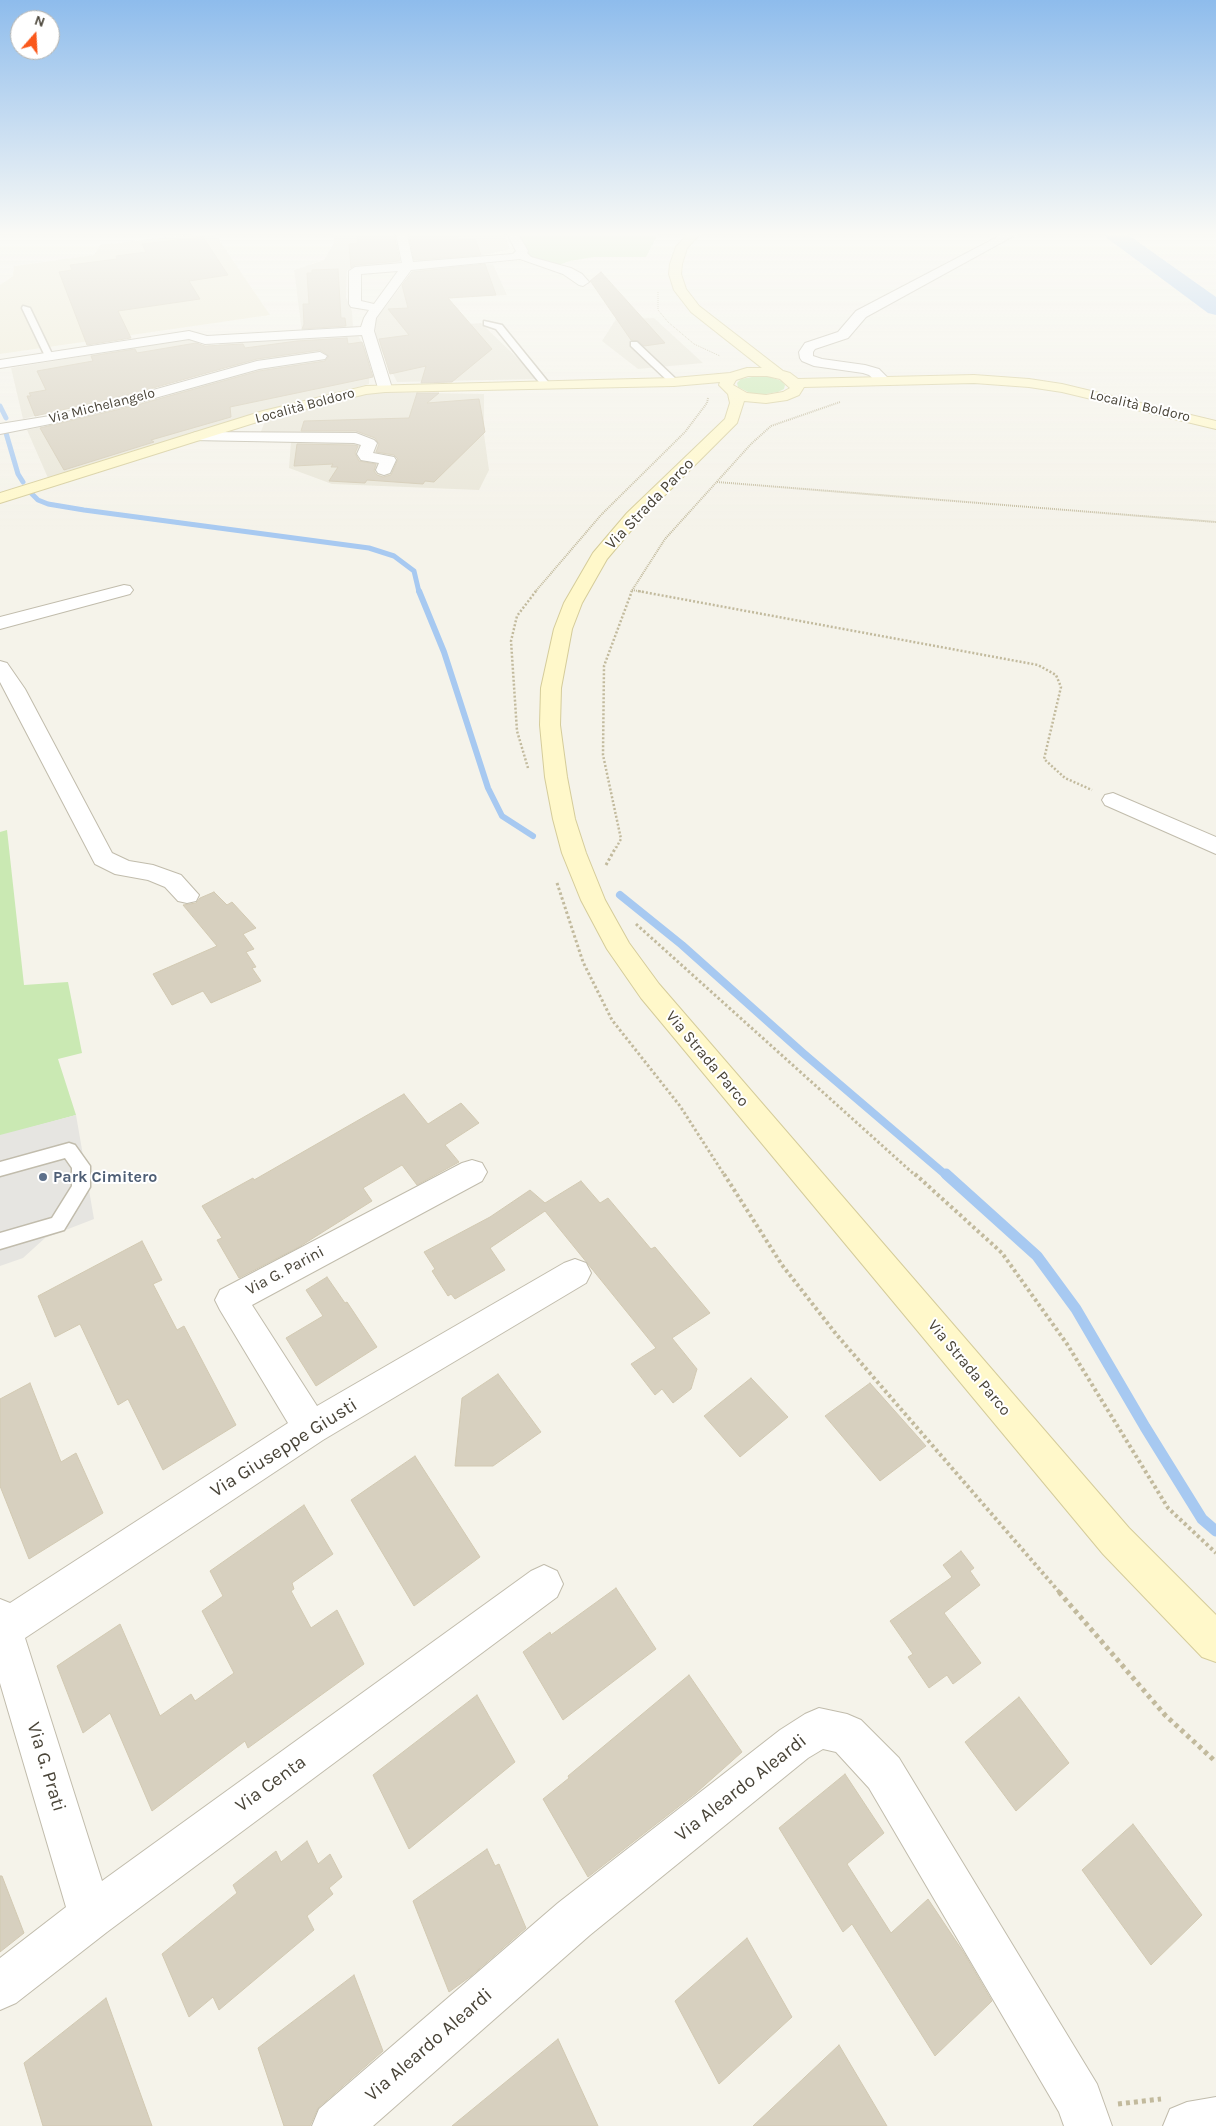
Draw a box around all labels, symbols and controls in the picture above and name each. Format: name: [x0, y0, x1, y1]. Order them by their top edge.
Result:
north arrow: [10, 10, 60, 60]
text: N: [32, 12, 47, 31]
street label: Via Michelangelo: [47, 385, 157, 427]
street label: Località Boldoro: [253, 385, 357, 427]
street label: Località Boldoro: [1088, 386, 1192, 426]
street label: Via Strada Parco: [602, 454, 698, 554]
street label: Via Strada Parco: [661, 1007, 753, 1111]
place label: Park Cimitero: [53, 1167, 157, 1187]
marker: Park Cimitero: [37, 1171, 49, 1183]
street label: Via G. Parini: [243, 1242, 327, 1300]
street label: Via Strada Parco: [923, 1316, 1015, 1420]
street label: Via Giuseppe Giusti: [206, 1394, 362, 1502]
street label: Via G. Prati: [22, 1720, 70, 1814]
street label: Via Aleardo Aleardi: [671, 1729, 811, 1847]
street label: Via Centa: [231, 1751, 311, 1817]
street label: Via Aleardo Aleardi: [361, 1984, 497, 2106]

